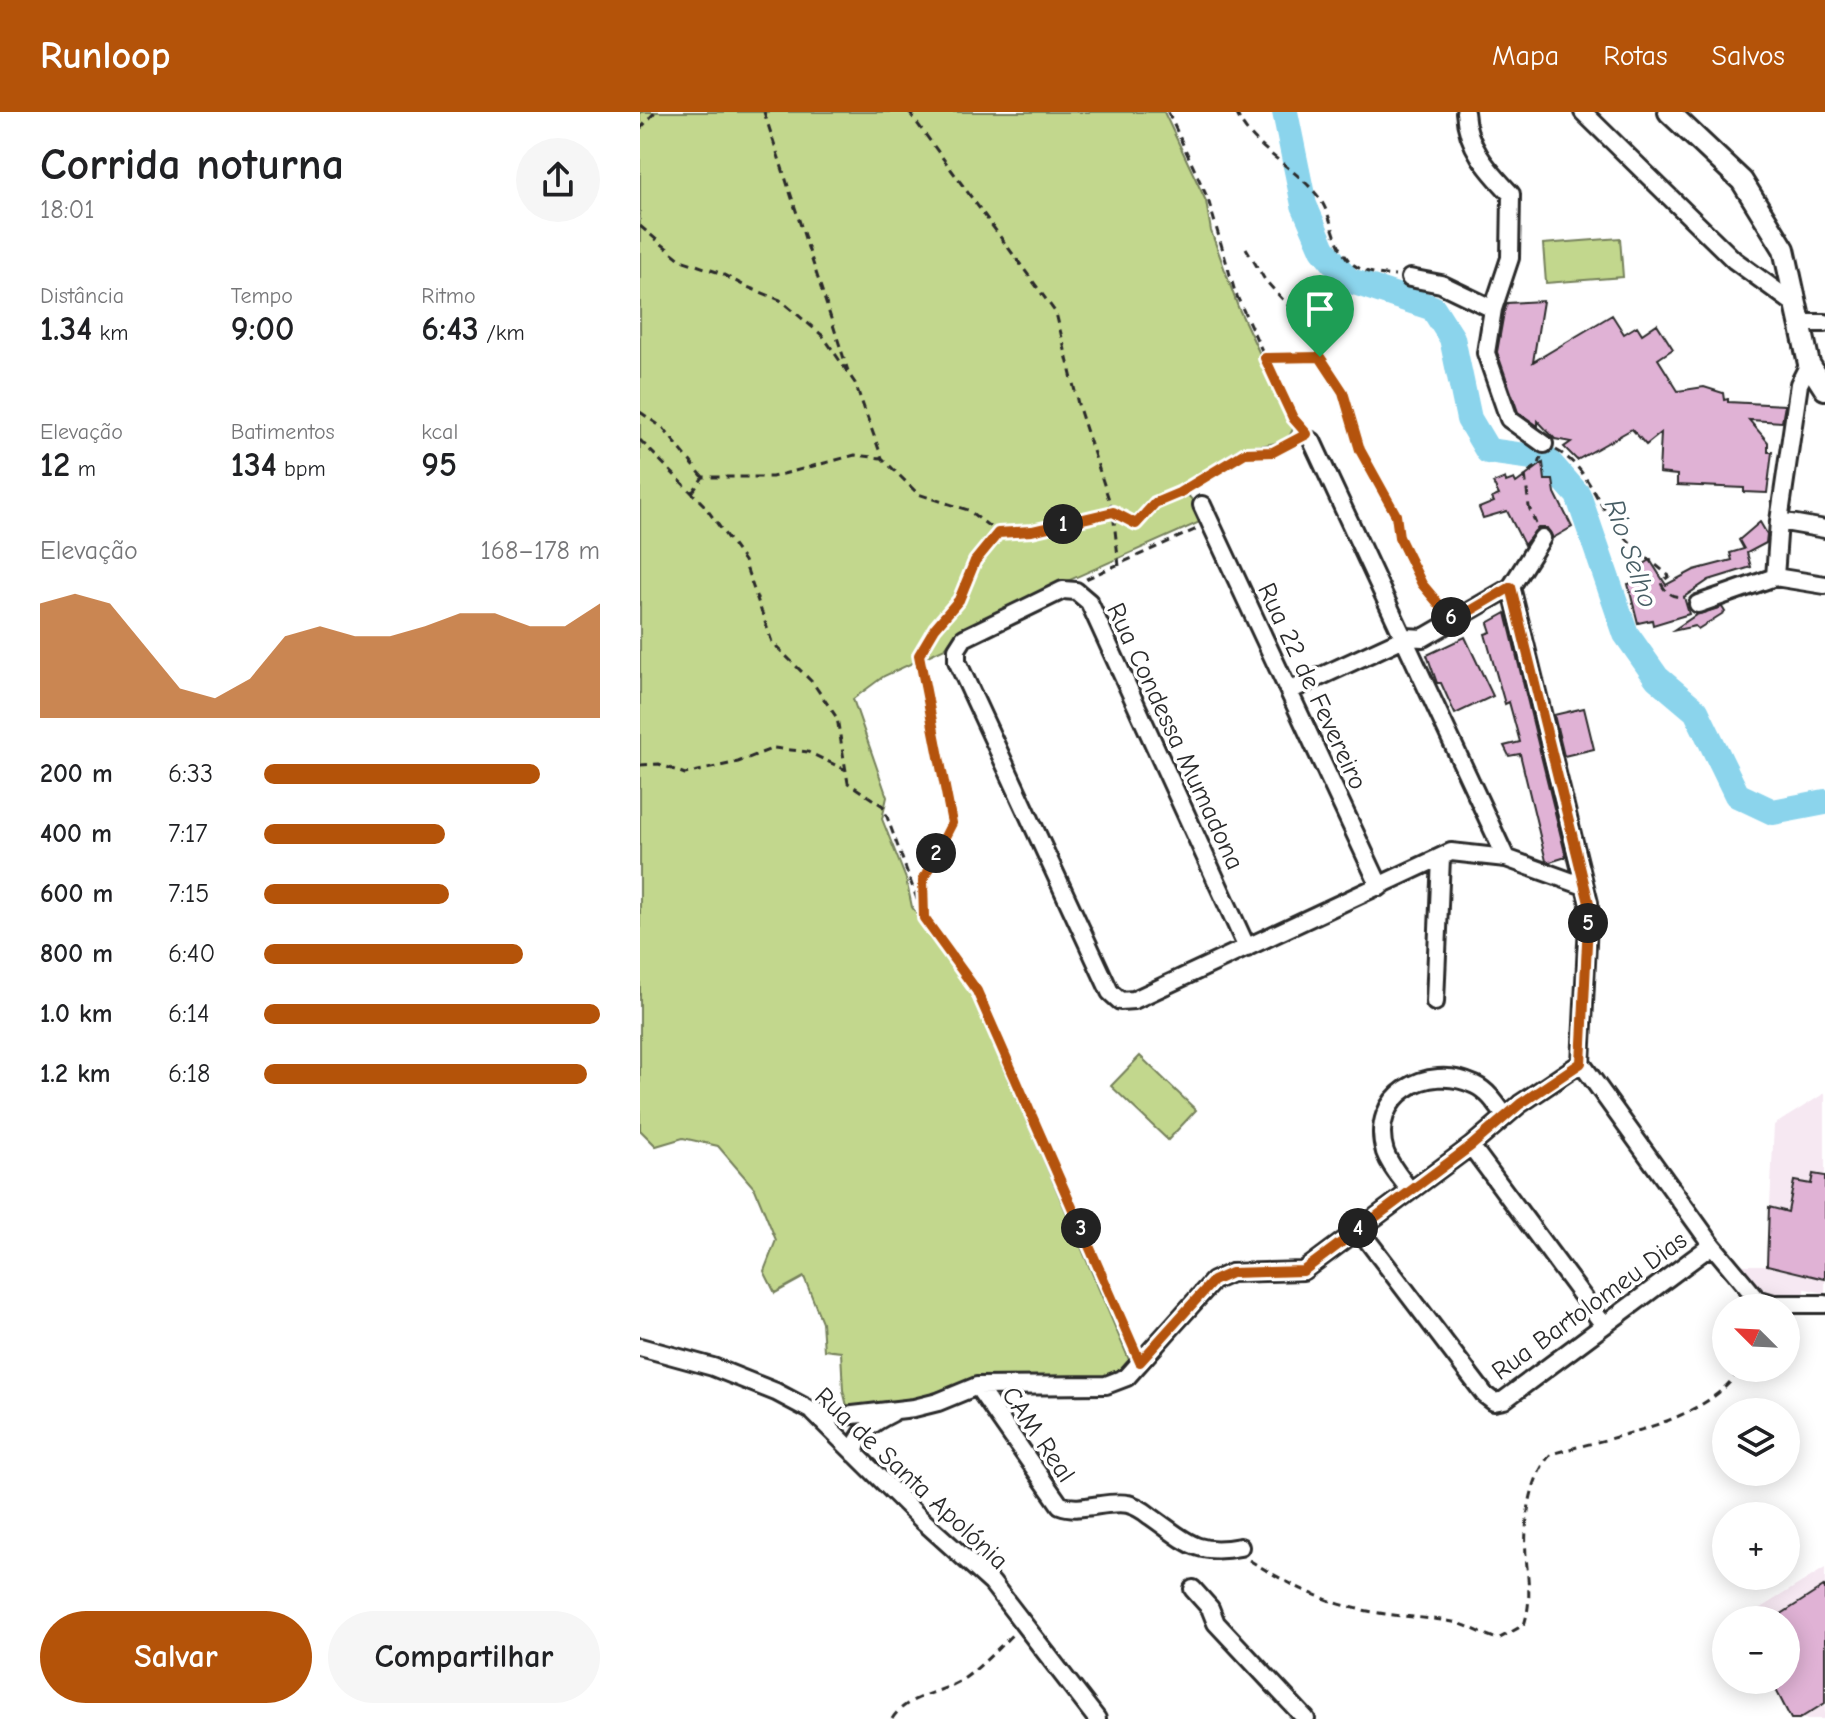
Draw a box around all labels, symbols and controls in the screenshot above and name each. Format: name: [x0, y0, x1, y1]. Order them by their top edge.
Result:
text: Runloop: [40, 34, 171, 78]
text: Mapa: [1492, 40, 1559, 72]
text: Rotas: [1603, 40, 1668, 72]
text: Salvos: [1712, 40, 1785, 72]
button: share: [516, 138, 600, 222]
text: Corrida noturna: [40, 139, 344, 190]
text: 18:01: [40, 195, 95, 225]
pin: [1286, 275, 1354, 357]
text: Distância: [40, 283, 124, 309]
text: Tempo: [231, 283, 293, 309]
text: Ritmo: [421, 283, 476, 309]
icon: arrive: [1298, 287, 1342, 331]
text: 1.34: [40, 309, 92, 349]
text: 9:00: [231, 309, 294, 349]
text: 6:43: [421, 309, 479, 349]
text: km: [92, 320, 128, 346]
text: /km: [479, 320, 525, 346]
text: Elevação: [40, 419, 123, 445]
text: Batimentos: [231, 419, 335, 445]
text: kcal: [421, 419, 458, 445]
text: 12: [40, 445, 70, 485]
text: 134: [231, 445, 277, 485]
text: 95: [421, 445, 457, 485]
text: m: [70, 456, 96, 482]
text: bpm: [277, 456, 326, 482]
water label: Rio Selho: [1598, 495, 1665, 612]
pin: 1: [1043, 504, 1083, 544]
text: 1: [1059, 511, 1067, 537]
text: Elevação: [40, 536, 138, 566]
text: 168–178 m: [481, 536, 600, 566]
street label: Rua 22 de Fevereiro: [1251, 578, 1373, 795]
pin: 6: [1431, 597, 1471, 637]
street label: Rua Condessa Mumadona: [1100, 598, 1250, 875]
text: 6: [1445, 604, 1457, 630]
text: 200 m: [40, 759, 113, 789]
text: 6:33: [168, 759, 213, 789]
text: 400 m: [40, 819, 112, 849]
text: 7:17: [168, 819, 208, 849]
pin: 2: [916, 833, 956, 873]
text: 2: [931, 840, 941, 866]
text: 600 m: [40, 879, 113, 909]
text: 7:15: [168, 879, 209, 909]
pin: 5: [1568, 903, 1608, 943]
text: 5: [1582, 910, 1594, 936]
text: 800 m: [40, 939, 113, 969]
text: 6:40: [168, 939, 215, 969]
text: 1.0 km: [40, 999, 112, 1029]
text: 6:14: [168, 999, 210, 1029]
text: 1.2 km: [40, 1059, 111, 1089]
text: 6:18: [168, 1059, 210, 1089]
pin: 3: [1061, 1208, 1101, 1248]
pin: 4: [1338, 1208, 1378, 1248]
text: 3: [1076, 1215, 1086, 1241]
text: 4: [1353, 1215, 1363, 1241]
street label: Rua Bartolomeu Dias: [1486, 1225, 1693, 1387]
north arrow: [1712, 1294, 1800, 1382]
map controls: [1712, 1294, 1800, 1694]
street label: Rua de Santa Apolónia: [809, 1381, 1014, 1576]
street label: CAM Real: [995, 1381, 1081, 1488]
button: layers: [1712, 1398, 1800, 1486]
button: +: [1712, 1502, 1800, 1590]
button: −: [1712, 1606, 1800, 1694]
button: Salvar: [40, 1611, 312, 1703]
button: Compartilhar: [328, 1611, 600, 1703]

